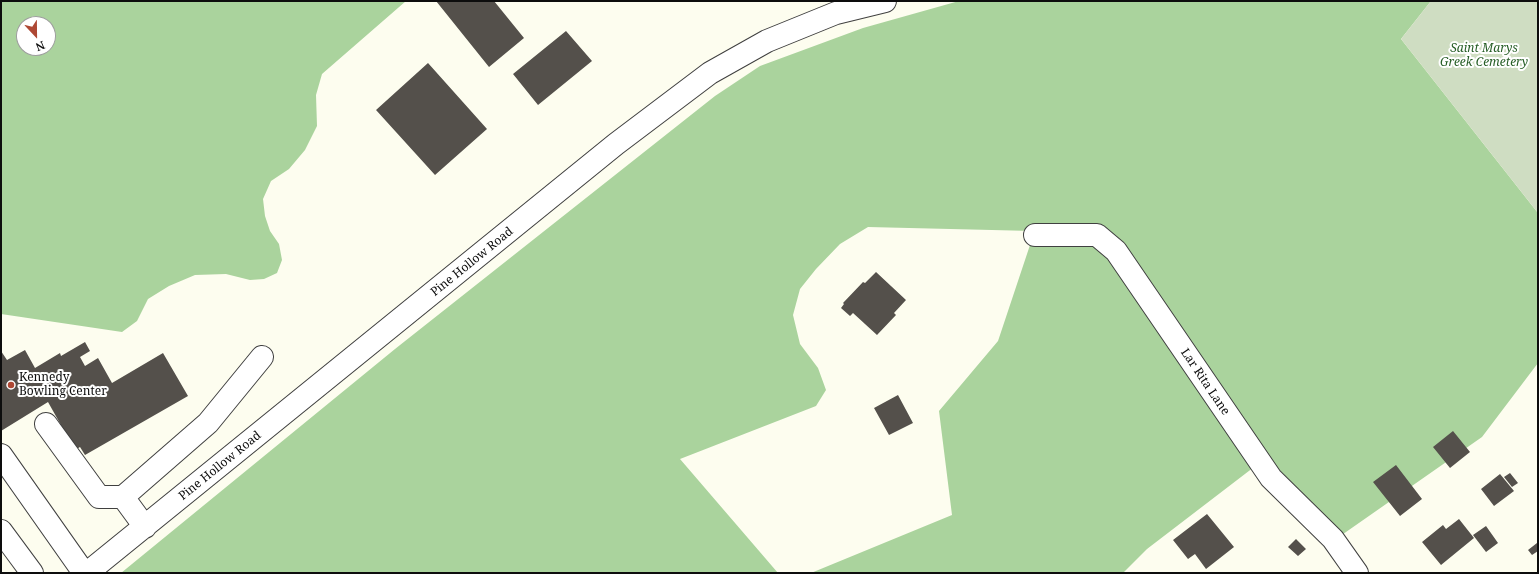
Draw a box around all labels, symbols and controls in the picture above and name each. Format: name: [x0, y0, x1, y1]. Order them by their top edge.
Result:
north arrow: [16, 16, 56, 56]
text: N: [33, 38, 47, 55]
park label: Saint Marys Greek Cemetery: [1440, 42, 1528, 70]
street label: Pine Hollow Road: [428, 224, 516, 300]
street label: Lar Rita Lane: [1177, 346, 1233, 418]
place label: Kennedy Bowling Center: [19, 371, 107, 399]
marker: Kennedy Bowling Center: [6, 380, 16, 390]
street label: Pine Hollow Road: [176, 428, 264, 504]

